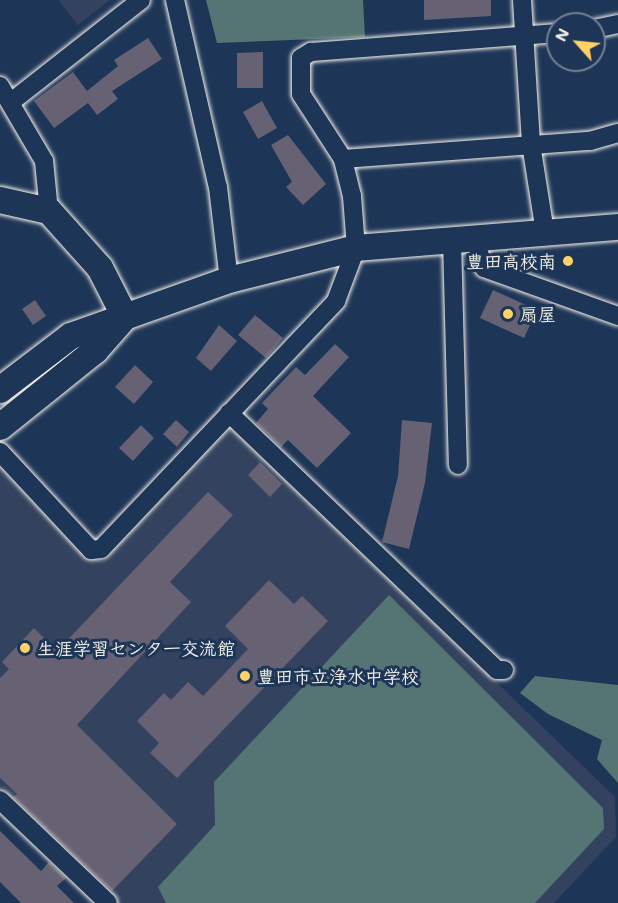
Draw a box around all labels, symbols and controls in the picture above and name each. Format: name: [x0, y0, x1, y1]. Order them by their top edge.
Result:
north arrow: [546, 12, 606, 72]
text: N: [549, 24, 573, 45]
place label: 豊田高校南: [466, 250, 556, 272]
marker: 豊田高校南: [561, 254, 575, 268]
place label: 扇屋: [520, 303, 556, 325]
marker: 扇屋: [501, 307, 515, 321]
place label: 生涯学習センタ一交流館: [37, 637, 235, 659]
marker: 生涯学習センタ一交流館: [18, 641, 32, 655]
place label: 豊田市立浄水中学校: [257, 665, 419, 687]
marker: 豊田市立浄水中学校: [238, 669, 252, 683]

